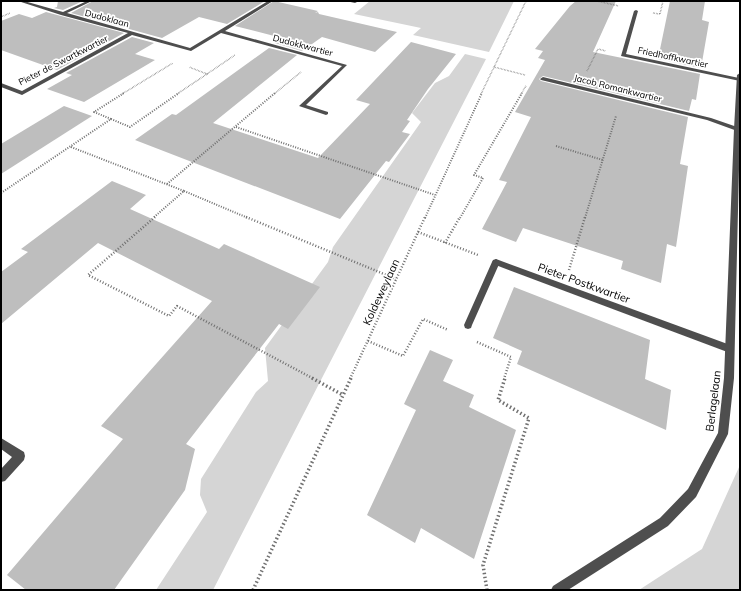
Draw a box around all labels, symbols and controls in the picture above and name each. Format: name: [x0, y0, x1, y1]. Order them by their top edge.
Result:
street label: Dudoklaan: [84, 7, 130, 29]
street label: Pieter de Swartkwartier: [16, 32, 110, 87]
street label: Dudokkwartier: [272, 32, 335, 58]
street label: Friedhoffkwartier: [637, 44, 710, 70]
street label: Jacob Romankwartier: [573, 72, 664, 104]
street label: Koldeweylaan: [359, 257, 403, 327]
street label: Pieter Postkwartier: [536, 260, 632, 306]
street label: Berlagelaan: [702, 370, 724, 432]

